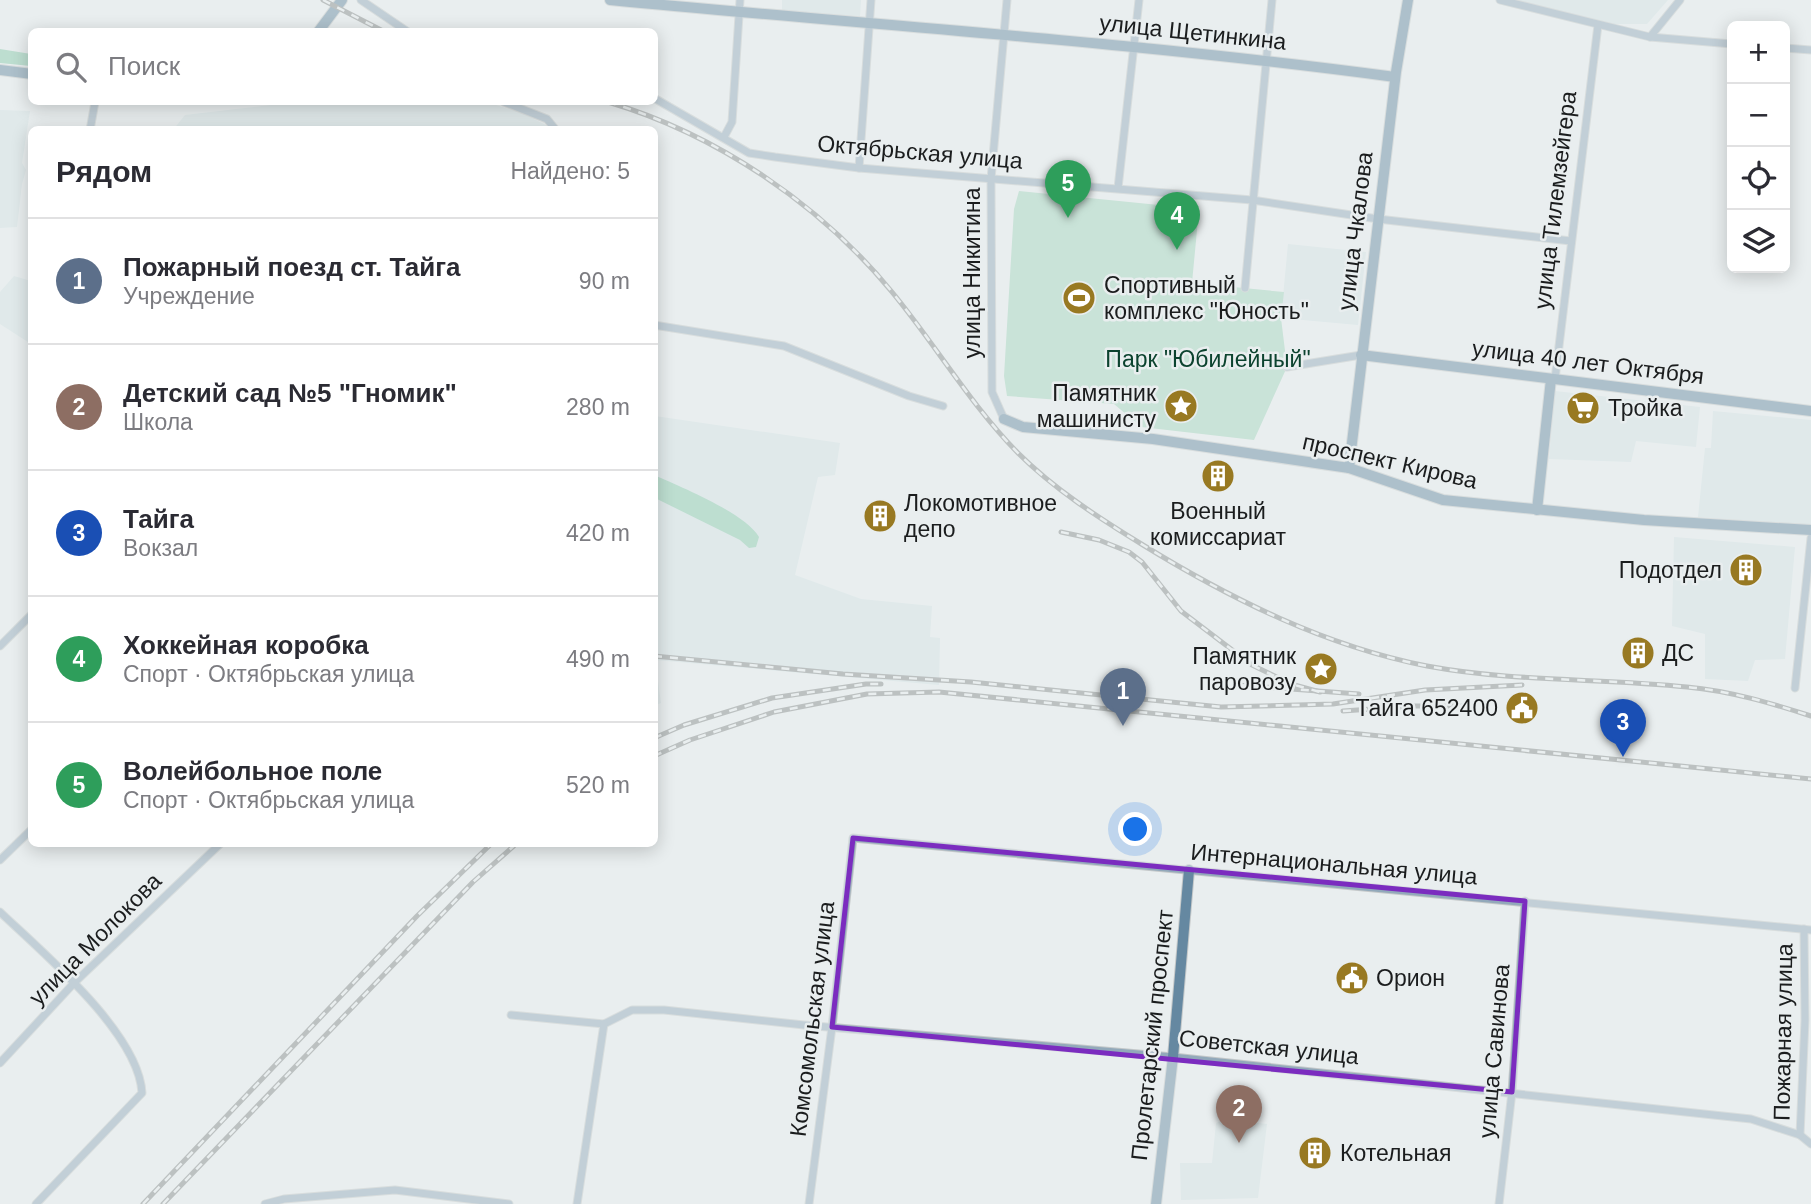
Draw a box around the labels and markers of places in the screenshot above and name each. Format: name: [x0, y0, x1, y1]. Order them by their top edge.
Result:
pin: 5: [1045, 160, 1091, 218]
pin: 4: [1154, 192, 1200, 250]
place label: Спортивный комплекс "Юность": [1104, 272, 1309, 324]
sports icon: Спортивный комплекс "Юность": [1060, 279, 1098, 317]
place label: Памятник машинисту: [1037, 380, 1157, 432]
place icon: Памятник машинисту: [1162, 387, 1200, 425]
supermarket icon: Тройка: [1564, 389, 1602, 427]
place label: Тройка: [1608, 395, 1683, 421]
building icon: Военный комиссариат: [1199, 457, 1237, 495]
place label: Локомотивное депо: [904, 490, 1057, 542]
building icon: Локомотивное депо: [861, 497, 899, 535]
place label: Военный комиссариат: [1150, 498, 1286, 550]
building icon: Подотдел: [1727, 551, 1765, 589]
place label: Подотдел: [1619, 557, 1722, 583]
building icon: ДС: [1619, 634, 1657, 672]
place label: ДС: [1662, 640, 1694, 666]
place label: Памятник паровозу: [1192, 643, 1297, 695]
place icon: Памятник паровозу: [1302, 650, 1340, 688]
pin: 1: [1100, 668, 1146, 726]
public building icon: Тайга 652400: [1503, 689, 1541, 727]
place label: Тайга 652400: [1356, 695, 1498, 721]
pin: 3: [1600, 699, 1646, 757]
public building icon: Орион: [1333, 959, 1371, 997]
place label: Орион: [1376, 965, 1445, 991]
pin: 2: [1216, 1085, 1262, 1143]
building icon: Котельная: [1296, 1134, 1334, 1172]
place label: Котельная: [1340, 1140, 1451, 1166]

